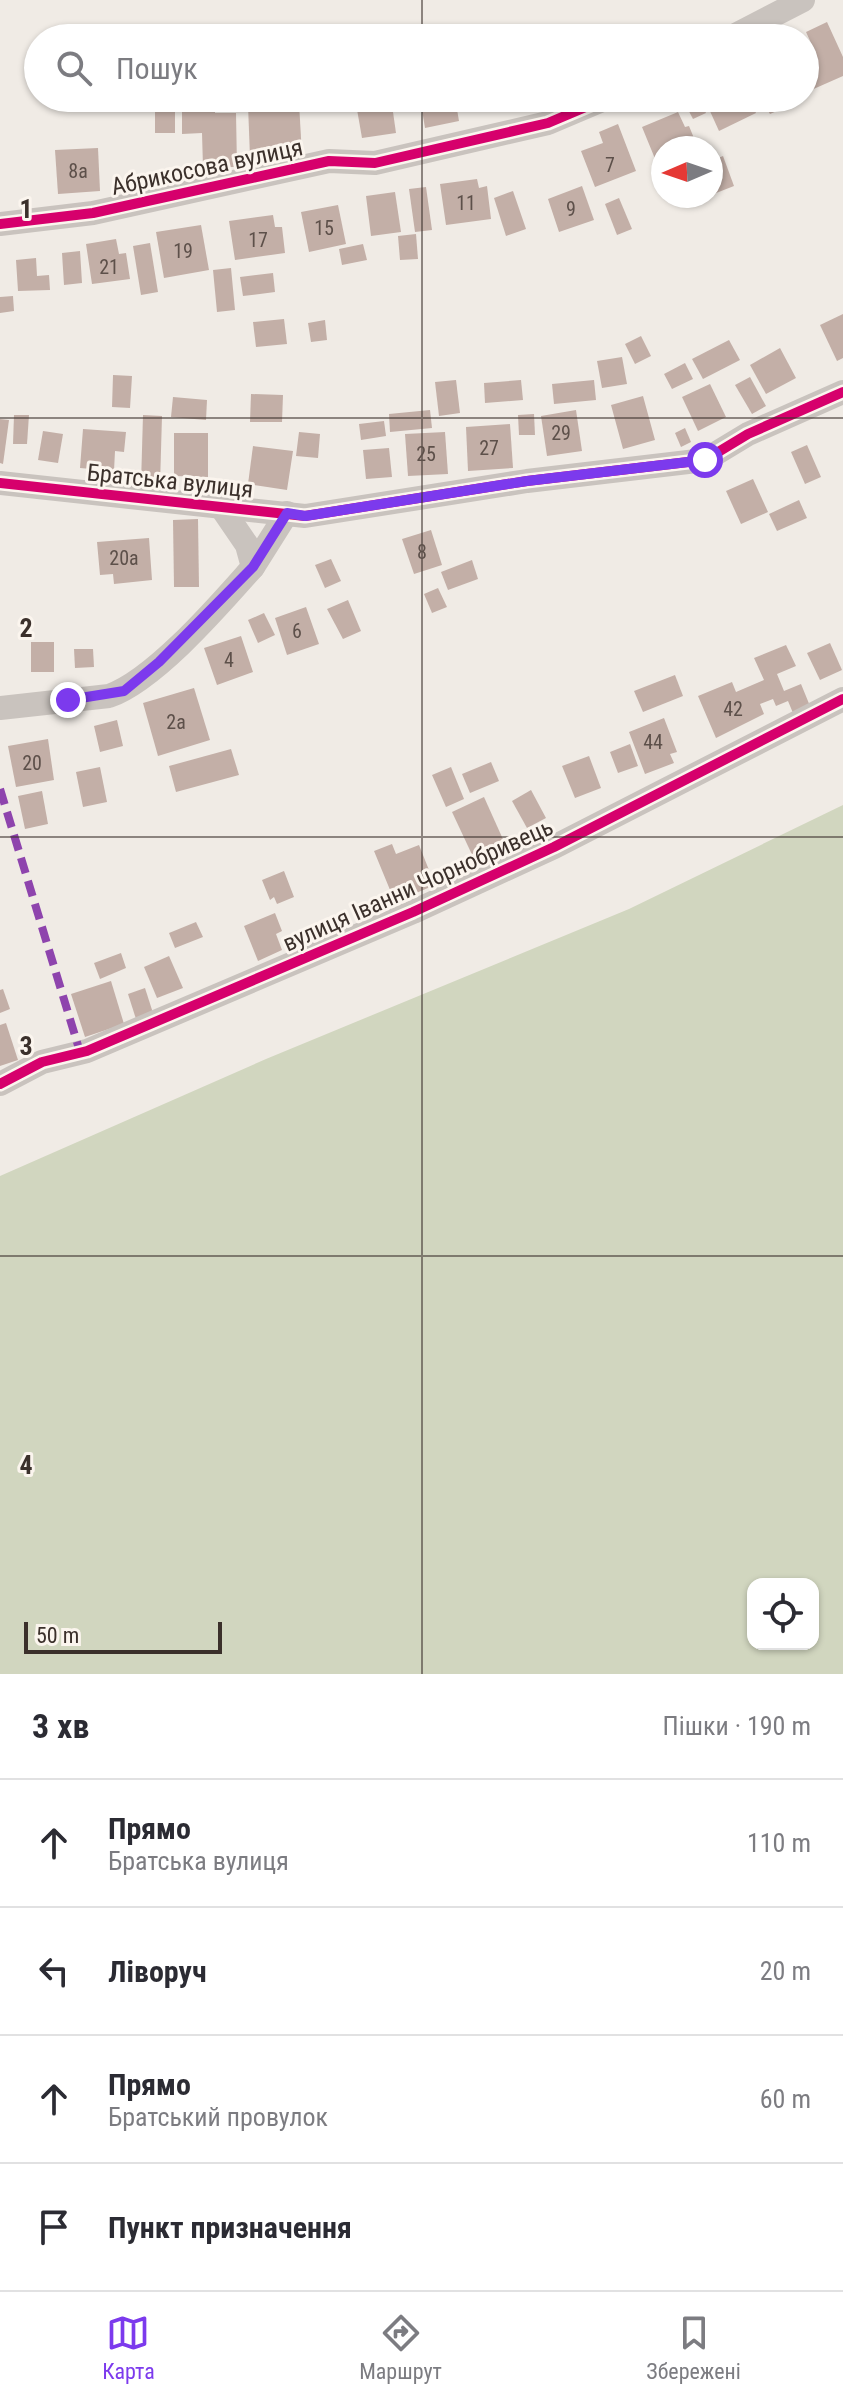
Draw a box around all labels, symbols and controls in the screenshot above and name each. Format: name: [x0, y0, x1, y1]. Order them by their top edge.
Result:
search box: [24, 24, 819, 112]
icon: search: [52, 46, 96, 90]
text: Пошук: [116, 51, 198, 86]
street label: Абрикосова вулиця: [109, 133, 305, 201]
north arrow: [651, 136, 723, 208]
house number: 7: [605, 153, 615, 177]
house number: 8а: [68, 159, 88, 183]
house number: 11: [456, 191, 476, 215]
text: 1: [19, 194, 33, 224]
house number: 9: [566, 197, 576, 221]
house number: 15: [314, 216, 334, 240]
house number: 17: [248, 228, 268, 252]
house number: 19: [173, 239, 193, 263]
house number: 21: [99, 255, 119, 279]
house number: 29: [551, 421, 571, 445]
house number: 27: [479, 436, 499, 460]
house number: 25: [416, 442, 436, 466]
route start: [687, 442, 723, 478]
street label: Братська вулиця: [86, 458, 254, 504]
house number: 8: [417, 540, 427, 564]
house number: 20а: [109, 546, 139, 570]
text: 2: [19, 613, 33, 643]
house number: 6: [292, 619, 302, 643]
house number: 4: [224, 648, 234, 672]
route end: [50, 682, 86, 718]
house number: 42: [723, 697, 743, 721]
house number: 2а: [166, 710, 186, 734]
house number: 44: [643, 730, 663, 754]
house number: 20: [22, 751, 42, 775]
street label: вулиця Іванни Чорнобривець: [278, 813, 558, 957]
text: 3: [19, 1031, 33, 1061]
text: 4: [19, 1450, 33, 1480]
map controls: [747, 1578, 819, 1650]
button: locate: [747, 1578, 819, 1650]
scale bar: [24, 1618, 222, 1654]
text: 50 m: [36, 1623, 79, 1648]
text: 3 хв: [32, 1706, 89, 1746]
text: Пішки · 190 m: [663, 1711, 811, 1741]
text: Прямо: [108, 1811, 191, 1846]
icon: ahead: [32, 1821, 76, 1865]
text: 110 m: [747, 1828, 811, 1858]
text: Братська вулиця: [108, 1846, 289, 1876]
icon: left: [32, 1949, 76, 1993]
text: Ліворуч: [108, 1954, 207, 1989]
text: 20 m: [760, 1956, 811, 1986]
text: Прямо: [108, 2067, 191, 2102]
icon: ahead: [32, 2077, 76, 2121]
text: 60 m: [760, 2084, 811, 2114]
text: Братський провулок: [108, 2102, 328, 2132]
icon: arrive: [32, 2205, 76, 2249]
text: Пункт призначення: [108, 2210, 352, 2245]
tab: Карта: [102, 2311, 155, 2384]
tab: Маршрут: [359, 2311, 442, 2384]
tab: Збережені: [646, 2311, 741, 2384]

